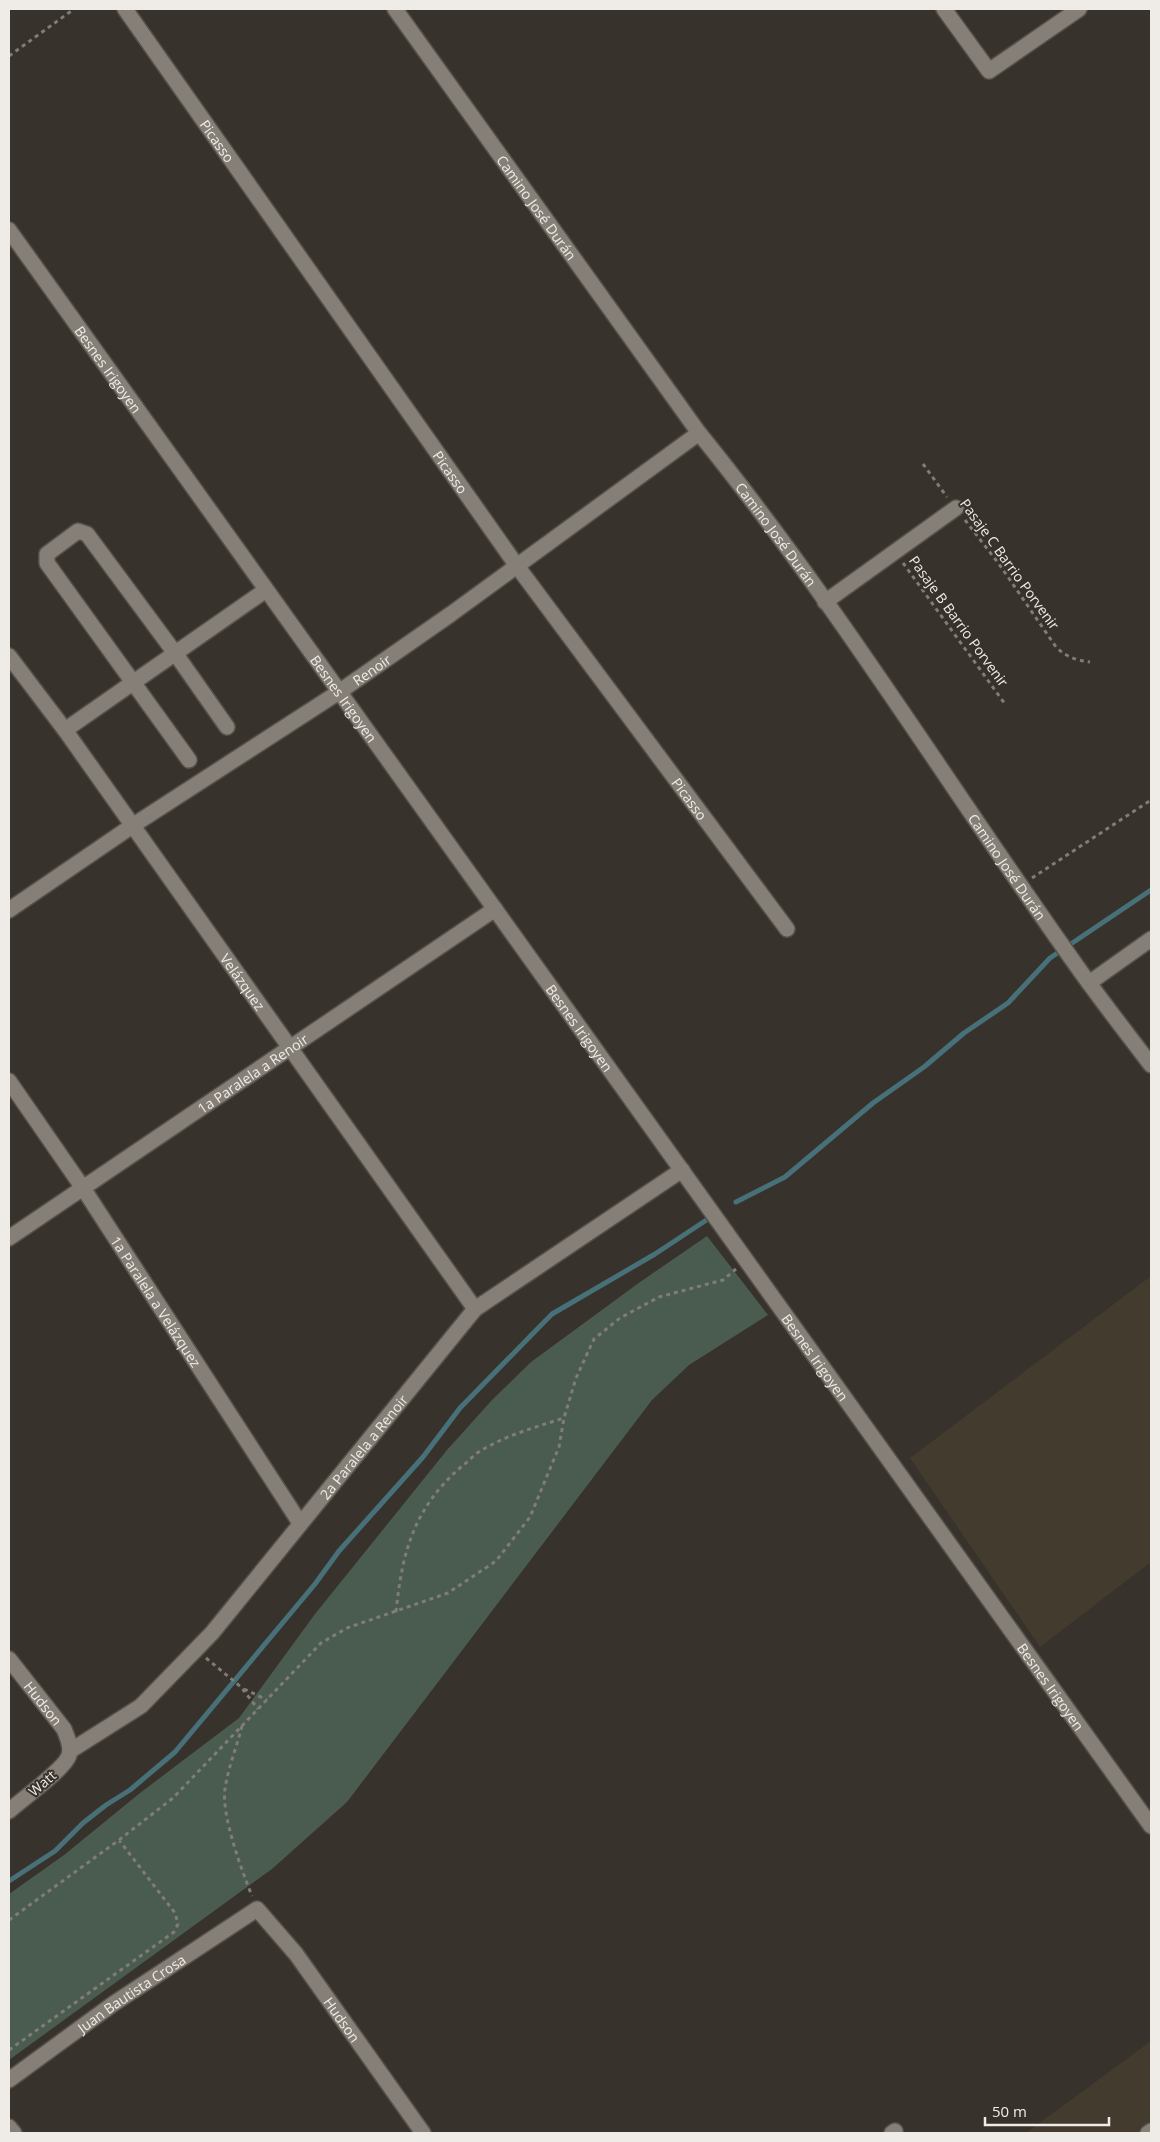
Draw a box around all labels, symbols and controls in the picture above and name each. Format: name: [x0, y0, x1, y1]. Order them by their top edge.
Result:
street label: Picasso: [196, 115, 239, 166]
street label: Camino José Durán: [493, 151, 581, 264]
street label: Besnes Irigoyen: [71, 322, 146, 417]
street label: Picasso: [429, 447, 472, 497]
street label: Camino José Durán: [732, 478, 821, 590]
street label: Pasaje C Barrio Porvenir: [956, 495, 1064, 633]
street label: Pasaje B Barrio Porvenir: [905, 552, 1013, 691]
street label: Renoir: [348, 649, 395, 689]
street label: Besnes Irigoyen: [306, 651, 382, 746]
street label: Picasso: [668, 774, 712, 824]
street label: Camino José Durán: [964, 810, 1051, 923]
street label: Velázquez: [216, 949, 270, 1014]
street label: Besnes Irigoyen: [542, 980, 618, 1075]
street label: 1a Paralela a Renoir: [193, 1029, 312, 1117]
street label: 1a Paralela a Velázquez: [107, 1232, 206, 1371]
street label: Besnes Irigoyen: [778, 1310, 853, 1405]
street label: 2a Paralela a Renoir: [315, 1390, 412, 1503]
street label: Besnes Irigoyen: [1013, 1639, 1089, 1734]
street label: Hudson: [20, 1677, 67, 1729]
street label: Watt: [24, 1766, 60, 1800]
street label: Juan Bautista Crosa: [72, 1949, 189, 2038]
street label: Hudson: [320, 1993, 365, 2046]
scale bar: [985, 2094, 1109, 2126]
text: 50 m: [992, 2101, 1027, 2121]

